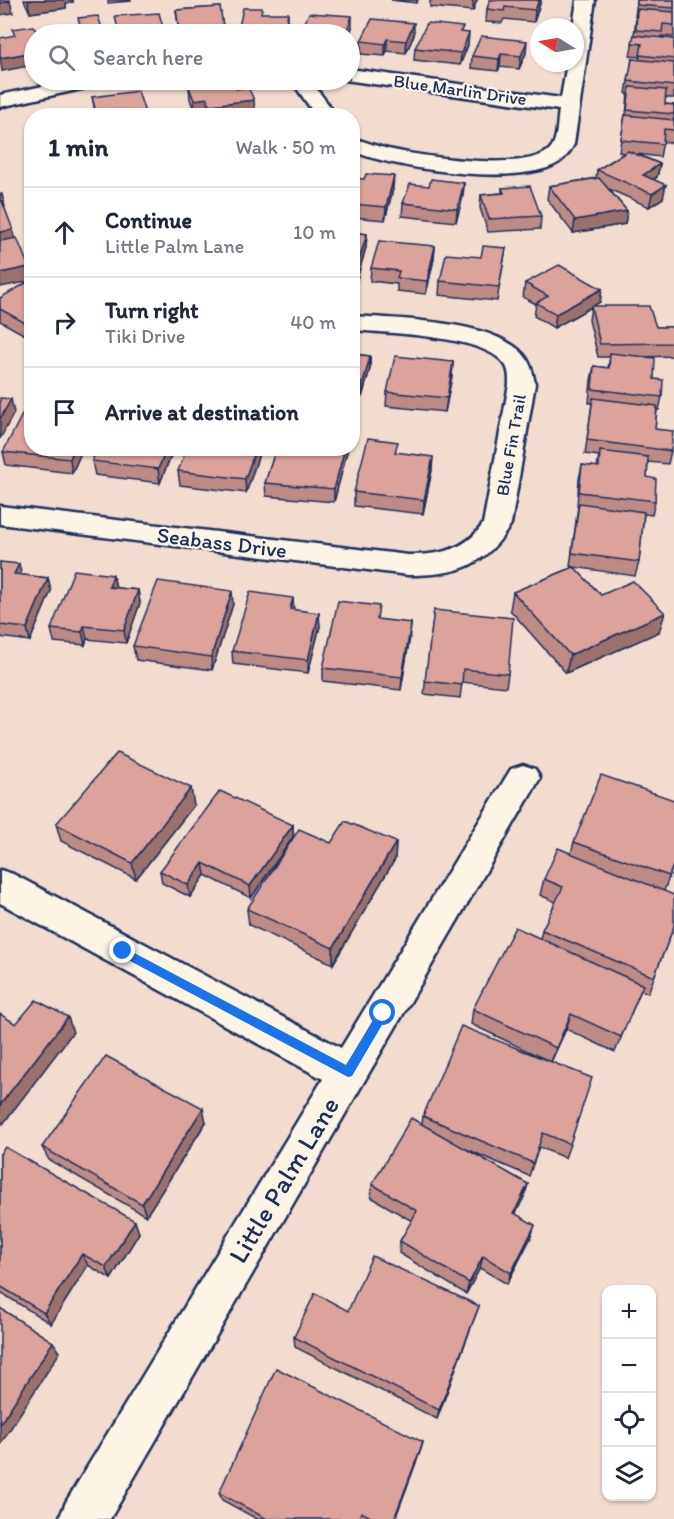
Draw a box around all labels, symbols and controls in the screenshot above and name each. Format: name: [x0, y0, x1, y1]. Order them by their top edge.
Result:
north arrow: [530, 18, 584, 72]
search box: [24, 24, 360, 90]
icon: search: [45, 41, 78, 74]
text: Search here: [93, 44, 203, 71]
street label: Blue Marlin Drive: [392, 70, 528, 110]
text: 1 min: [48, 131, 108, 163]
text: Walk · 50 m: [235, 135, 336, 159]
text: Continue: [105, 207, 192, 234]
icon: ahead: [48, 216, 81, 249]
text: 10 m: [293, 220, 336, 244]
text: Little Palm Lane: [105, 234, 244, 258]
text: Turn right: [105, 297, 199, 324]
icon: right: [48, 306, 81, 339]
text: 40 m: [290, 310, 336, 334]
text: Tiki Drive: [105, 324, 185, 348]
street label: Blue Fin Trail: [491, 392, 531, 498]
icon: arrive: [48, 396, 81, 429]
text: Arrive at destination: [105, 399, 299, 426]
street label: Seabass Drive: [155, 521, 288, 564]
route end: [109, 937, 135, 963]
route start: [369, 999, 395, 1025]
street label: Little Palm Lane: [221, 1091, 346, 1269]
map controls: [602, 1285, 656, 1501]
button: +: [602, 1285, 656, 1339]
button: −: [602, 1339, 656, 1393]
button: locate: [602, 1393, 656, 1447]
button: layers: [602, 1447, 656, 1501]

